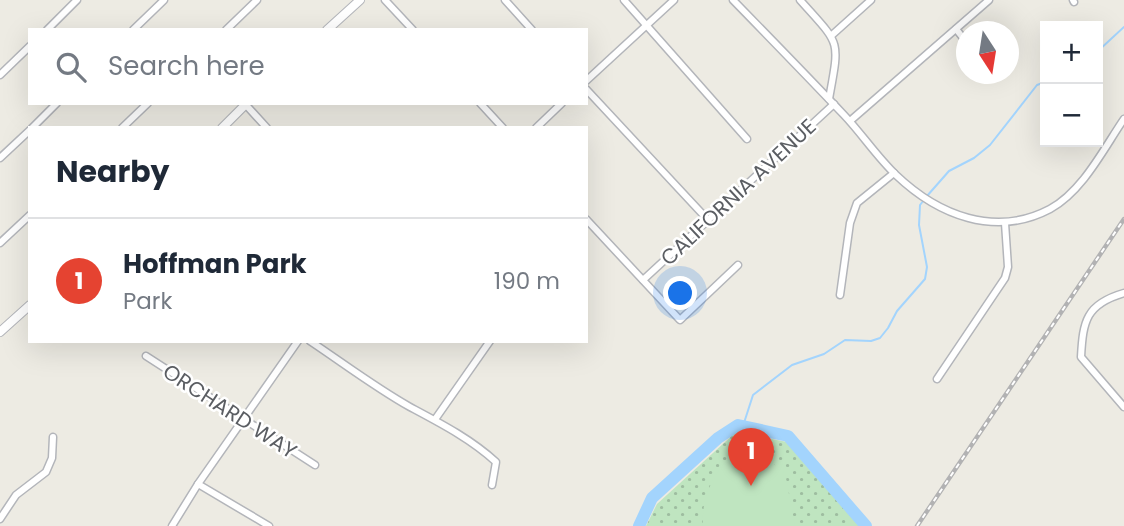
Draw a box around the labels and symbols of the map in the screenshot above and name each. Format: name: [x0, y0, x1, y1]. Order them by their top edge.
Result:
north arrow: [956, 21, 1019, 84]
street label: CALIFORNIA AVENUE: [654, 112, 822, 272]
your location: [663, 276, 697, 310]
street label: ORCHARD WAY: [157, 357, 303, 465]
pin: 1: [728, 428, 774, 486]

